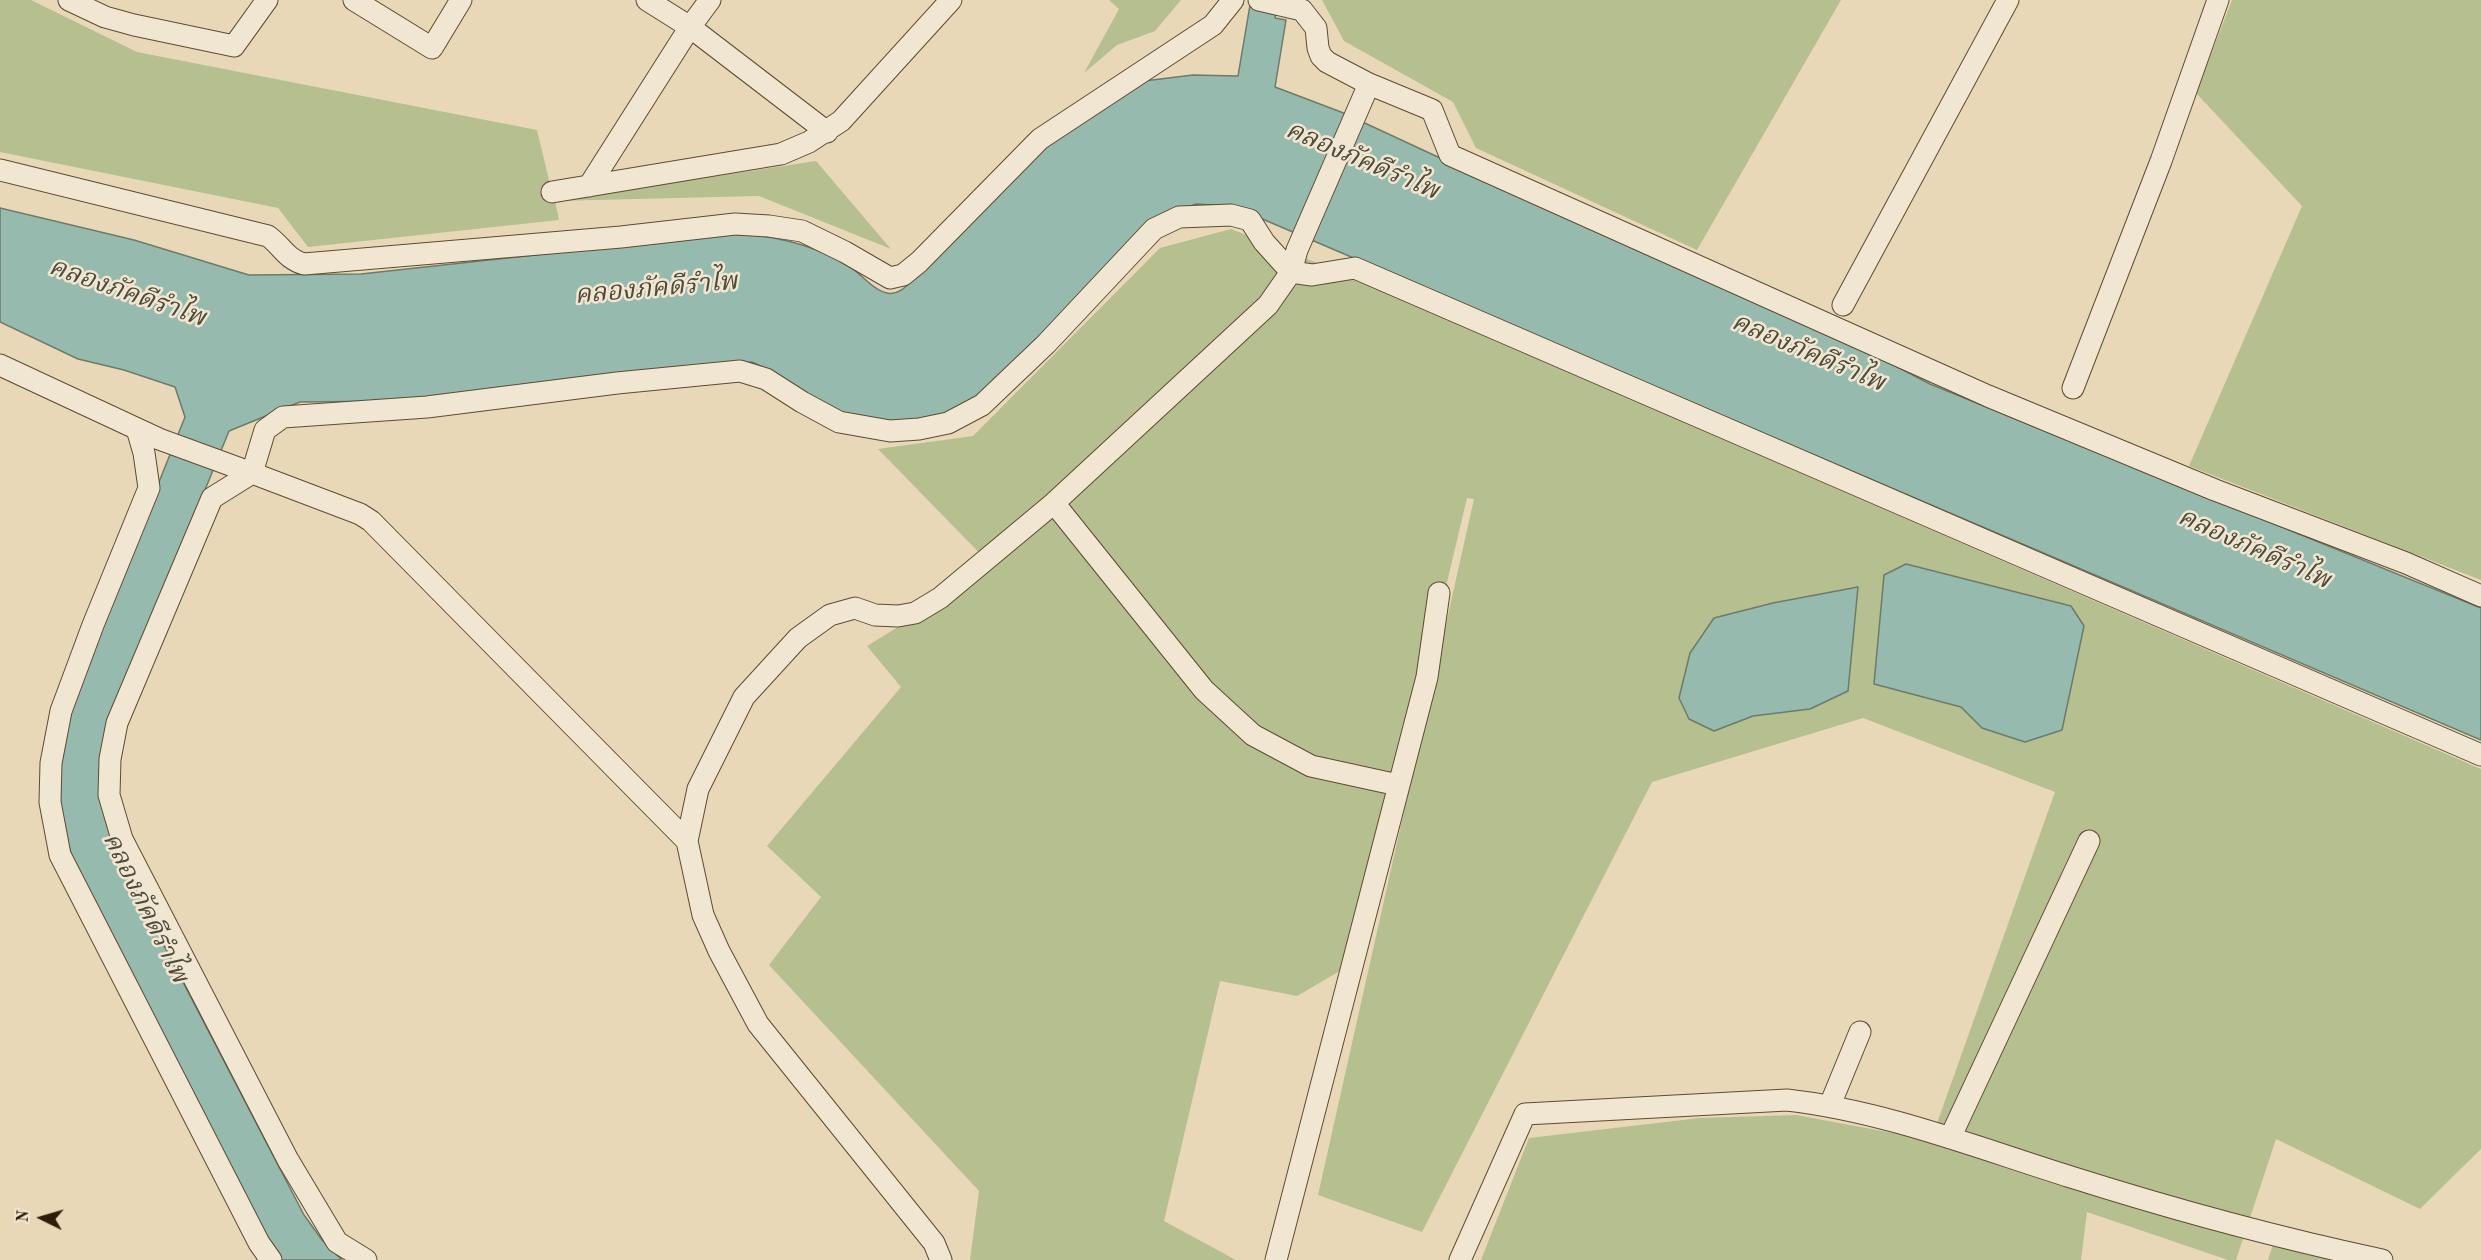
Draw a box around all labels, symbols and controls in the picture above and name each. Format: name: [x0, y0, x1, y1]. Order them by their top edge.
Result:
water label: คลองภัคดีรำไพ: [1281, 115, 1443, 207]
water label: คลองภัคดีรำไพ: [45, 252, 209, 334]
water label: คลองภัคดีรำไพ: [573, 266, 739, 312]
water label: คลองภัคดีรำไพ: [1727, 307, 1889, 399]
water label: คลองภัคดีรำไพ: [2173, 502, 2335, 596]
water label: คลองภัคดีรำไพ: [95, 828, 195, 988]
north arrow: [12, 1188, 72, 1248]
text: N: [16, 1210, 33, 1223]

